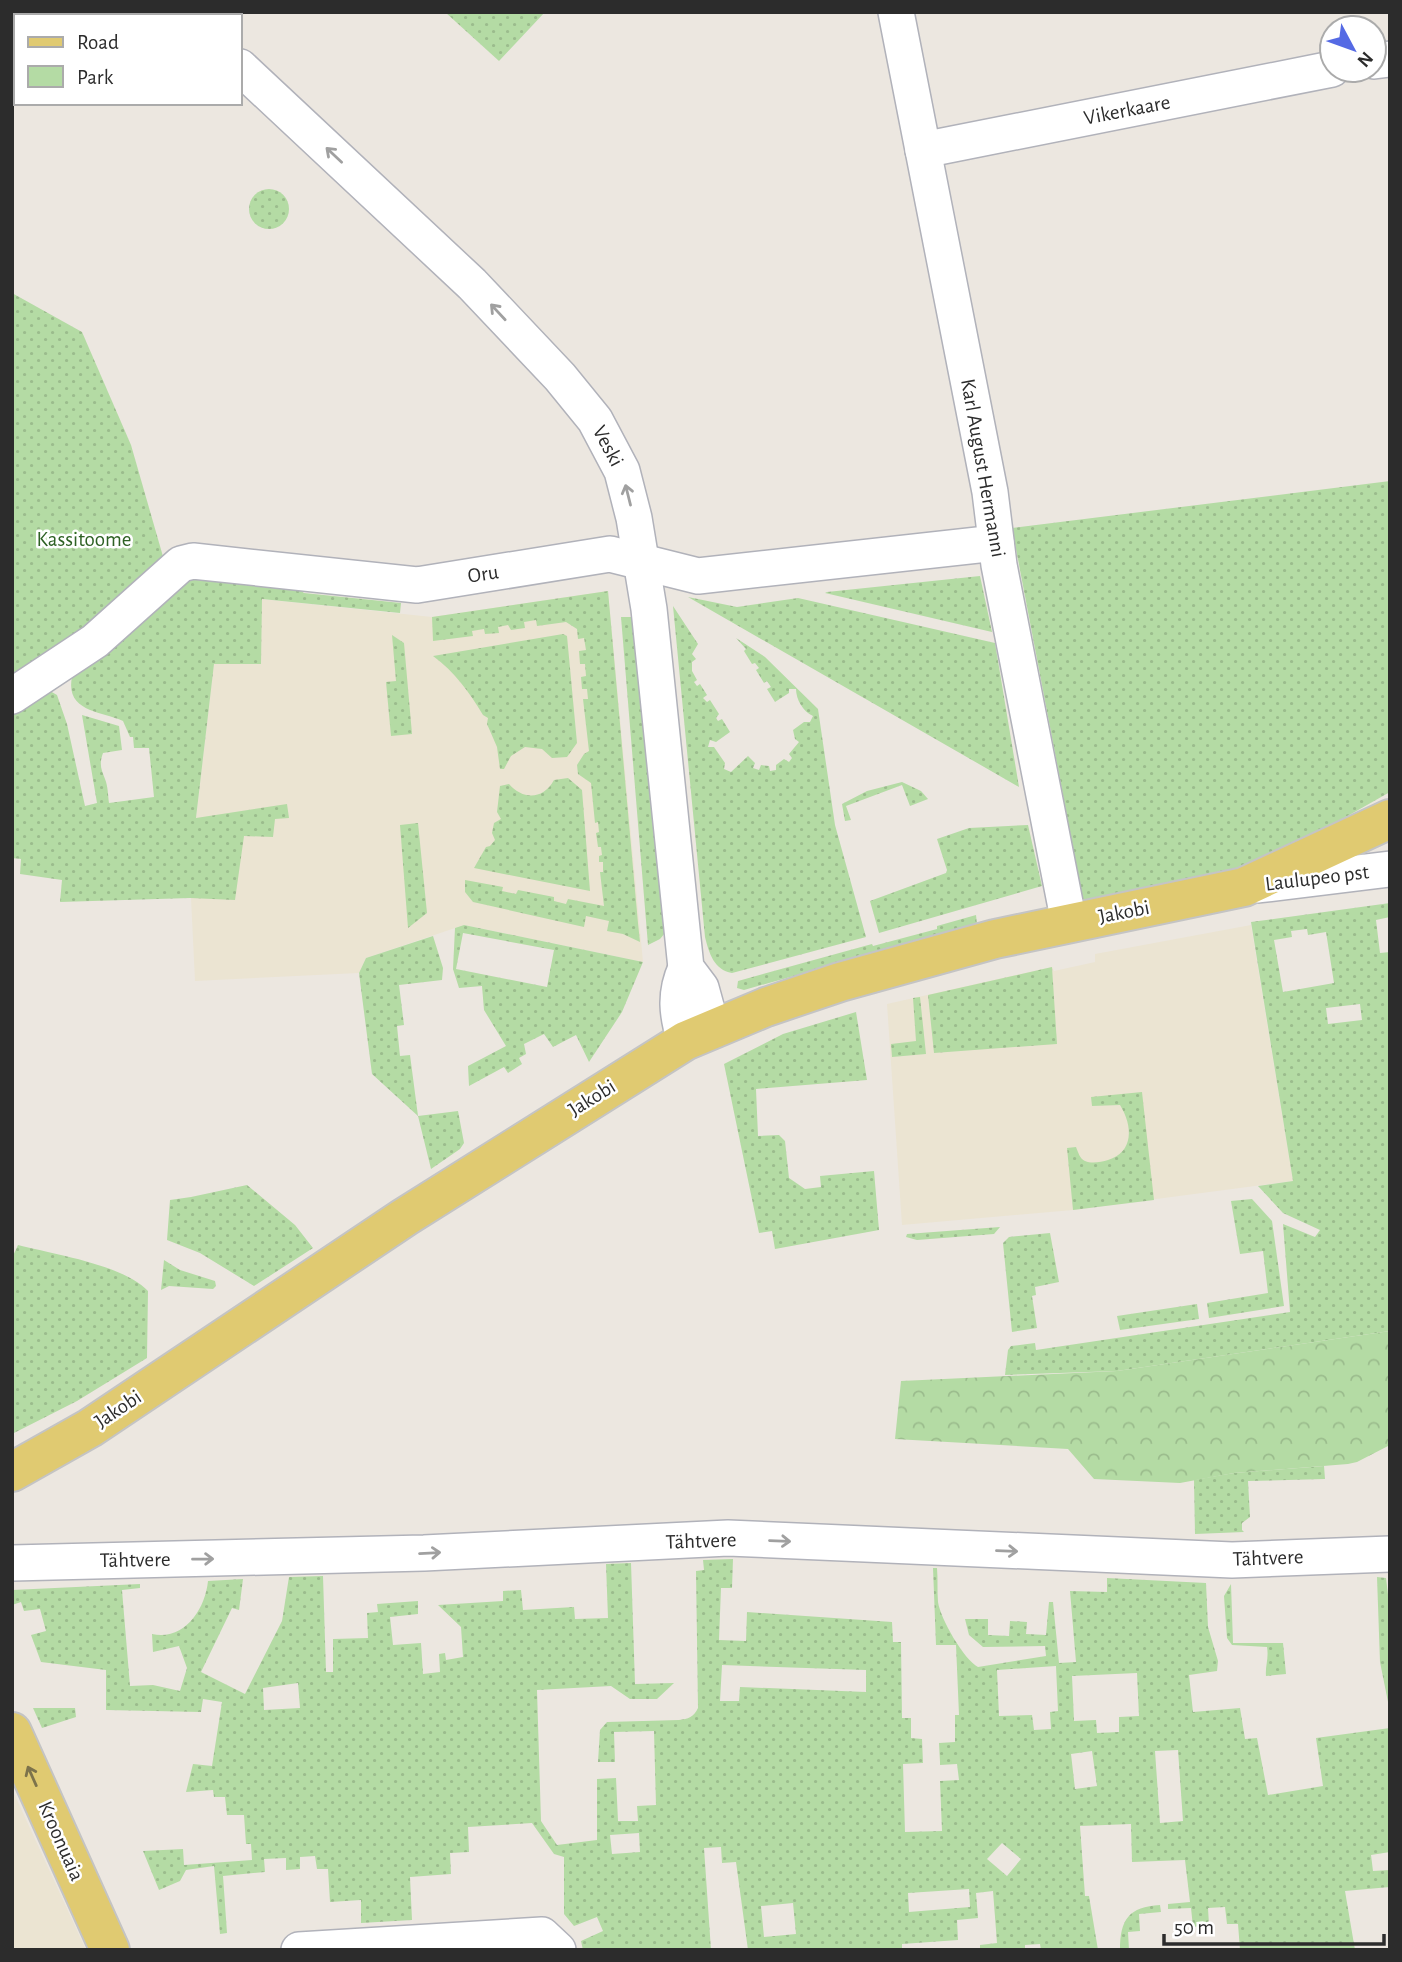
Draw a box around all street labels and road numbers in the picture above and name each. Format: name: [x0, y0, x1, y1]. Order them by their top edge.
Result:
street label: Vikerkaare: [1082, 91, 1172, 129]
street label: Karl August Hermanni: [957, 377, 1009, 559]
street label: Veski: [589, 422, 627, 470]
street label: Oru: [466, 561, 500, 587]
street label: Laulupeo pst: [1264, 861, 1370, 895]
street label: Jakobi: [1097, 897, 1151, 927]
street label: Jakobi: [565, 1076, 619, 1120]
street label: Jakobi: [91, 1386, 145, 1432]
street label: Tähtvere: [665, 1529, 737, 1553]
street label: Tähtvere: [1232, 1546, 1304, 1570]
street label: Tähtvere: [99, 1549, 171, 1571]
street label: Kroonuaia: [34, 1798, 88, 1884]

